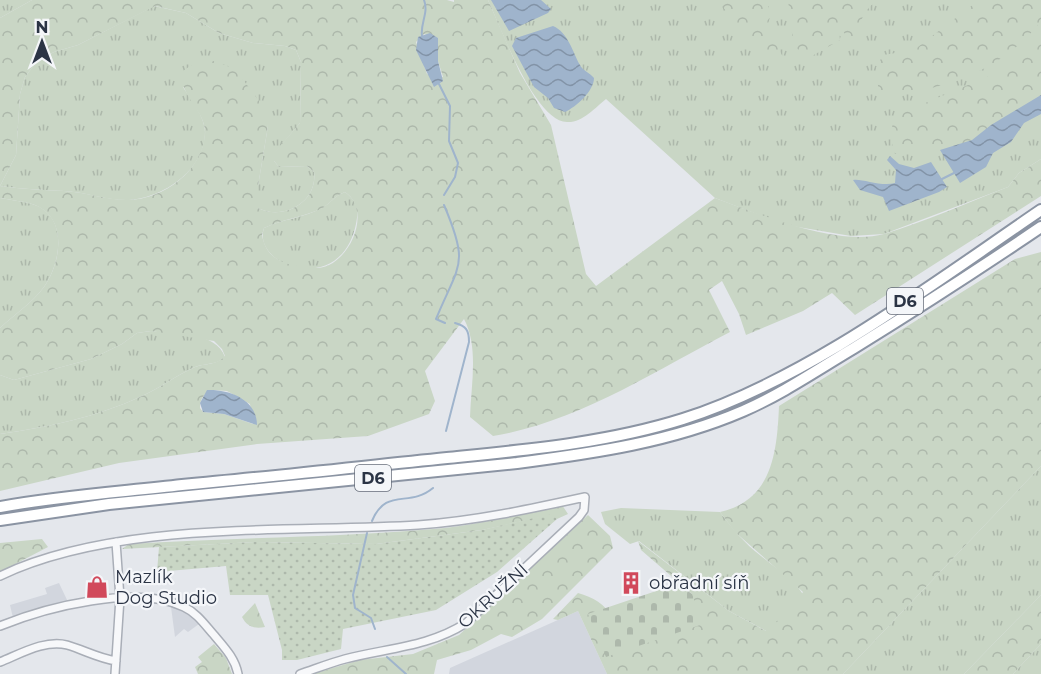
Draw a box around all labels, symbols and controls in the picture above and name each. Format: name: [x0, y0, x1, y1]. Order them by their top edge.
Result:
north arrow: [12, 12, 72, 72]
text: N: [36, 18, 48, 37]
road number: D6: [887, 288, 923, 314]
road number: D6: [355, 465, 391, 491]
street label: OKRUŽNÍ: [453, 558, 533, 633]
place label: Mazlík Dog Studio: [115, 566, 217, 609]
building icon: obřadní síň: [618, 570, 644, 596]
place label: obřadní síň: [649, 572, 749, 594]
shop icon: Mazlík Dog Studio: [84, 574, 110, 600]

